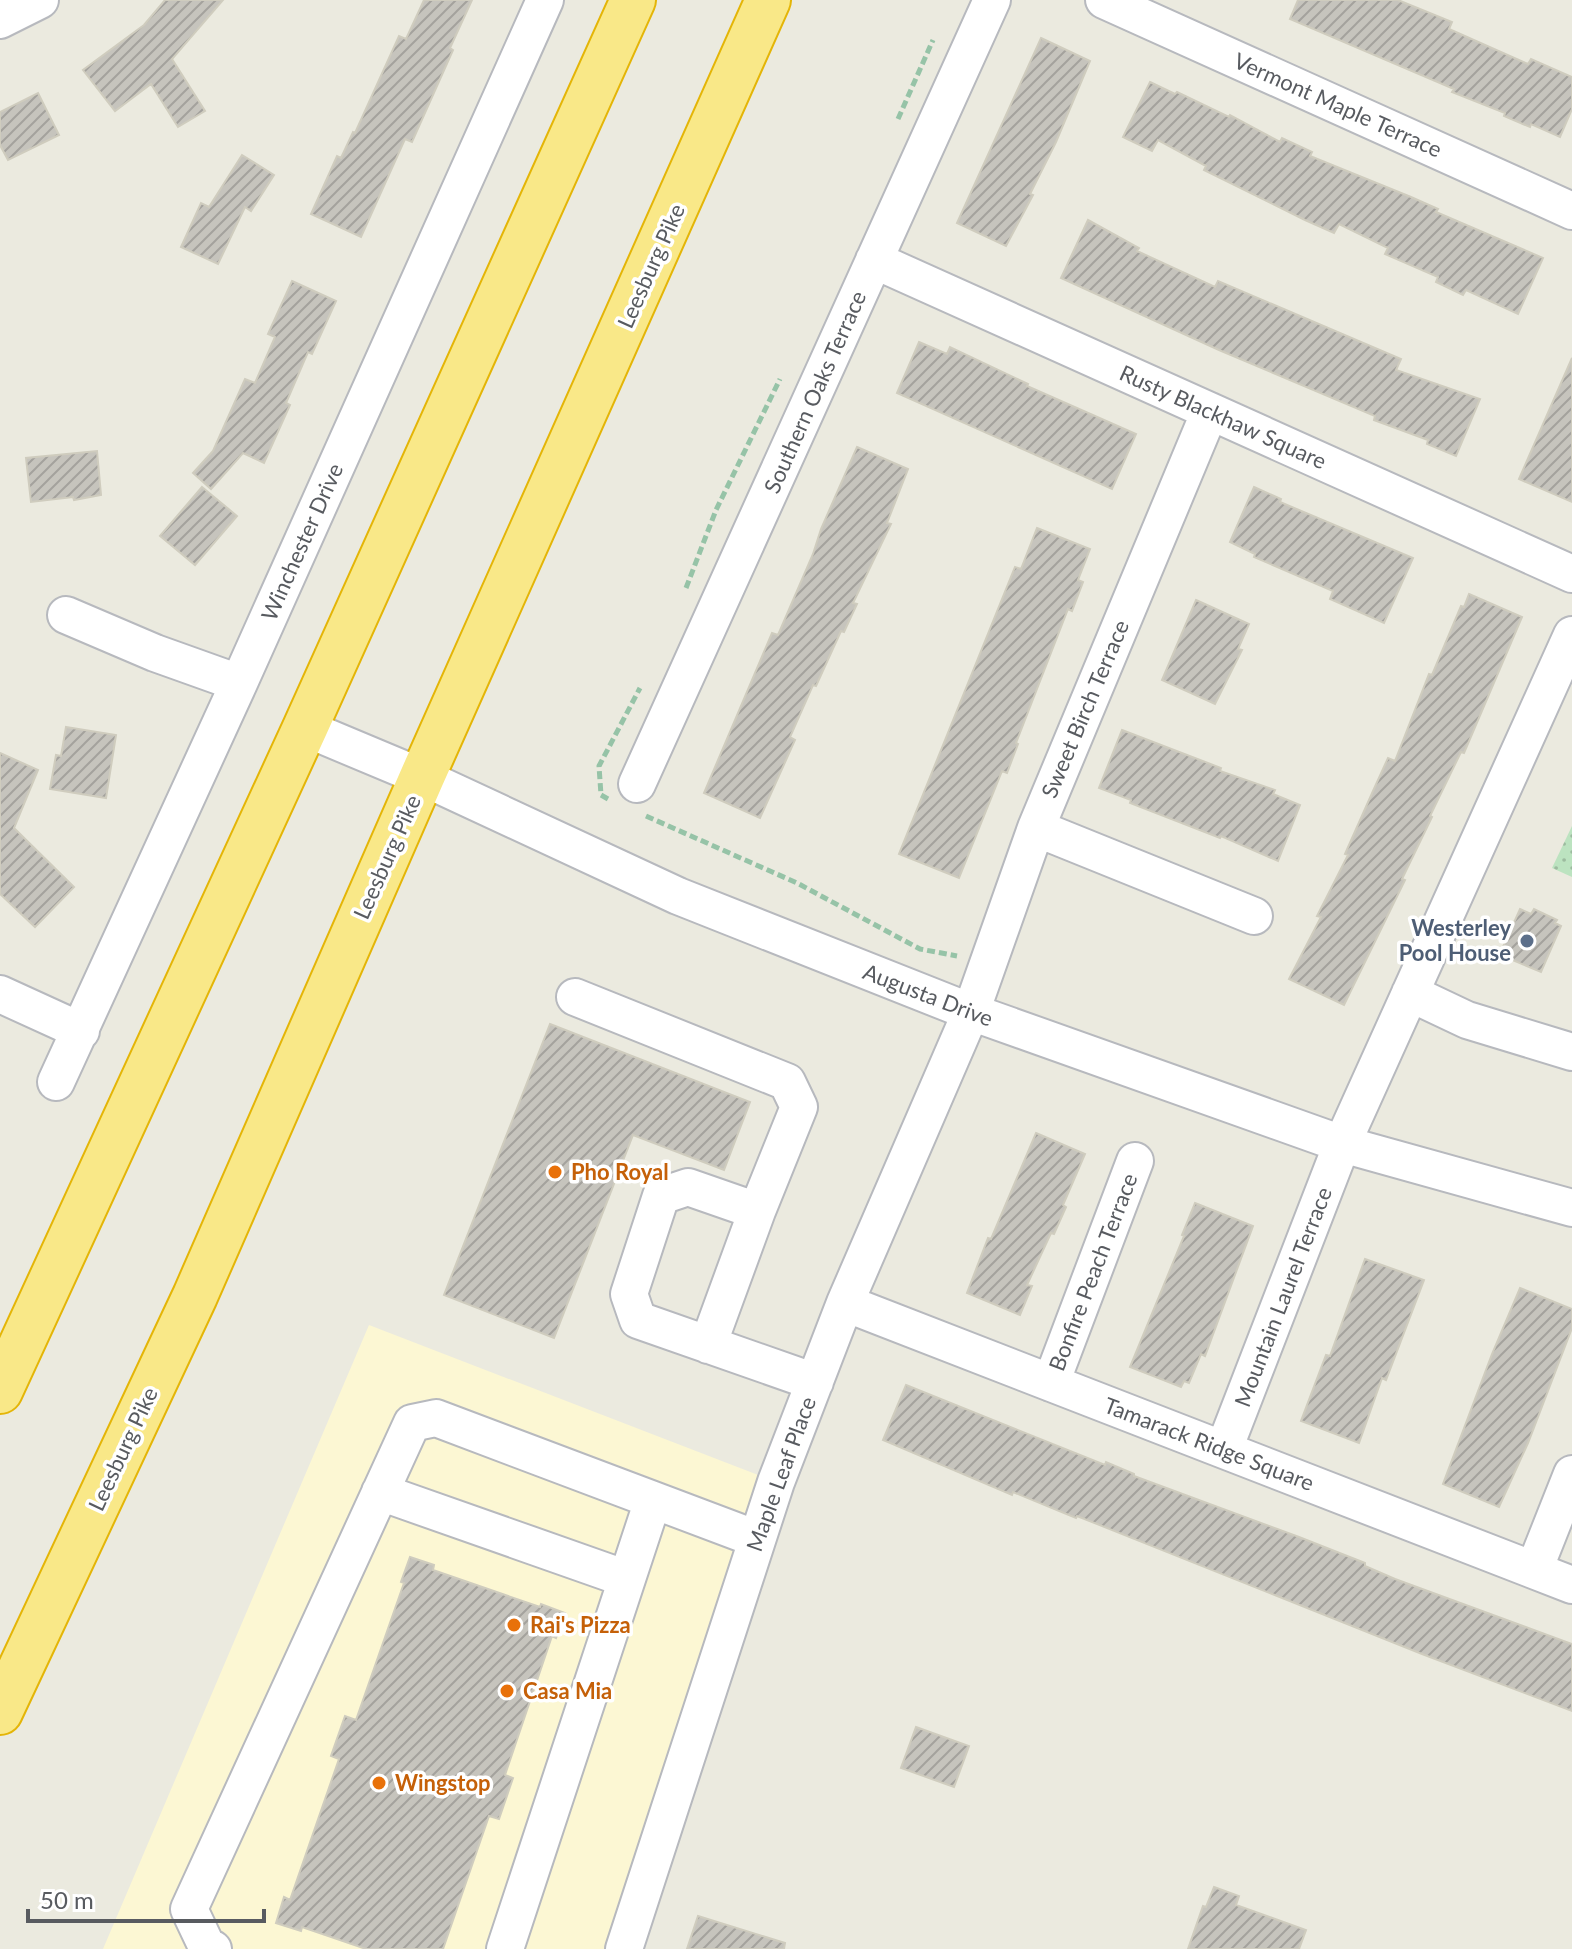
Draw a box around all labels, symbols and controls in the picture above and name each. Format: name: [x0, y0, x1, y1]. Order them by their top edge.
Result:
street label: Vermont Maple Terrace: [1230, 46, 1446, 163]
street label: Leesburg Pike: [611, 199, 690, 332]
street label: Southern Oaks Terrace: [758, 286, 871, 497]
street label: Rusty Blackhaw Square: [1116, 359, 1331, 474]
street label: Winchester Drive: [255, 459, 348, 625]
street label: Sweet Birch Terrace: [1035, 616, 1134, 802]
street label: Leesburg Pike: [347, 790, 426, 923]
place label: Westerley Pool House: [1399, 914, 1511, 966]
marker: Westerley Pool House: [1518, 932, 1536, 950]
street label: Augusta Drive: [859, 957, 997, 1032]
place label: Pho Royal: [571, 1158, 669, 1185]
marker: Pho Royal: [546, 1163, 564, 1181]
street label: Bonfire Peach Terrace: [1042, 1169, 1143, 1374]
street label: Mountain Laurel Terrace: [1228, 1183, 1337, 1411]
street label: Leesburg Pike: [82, 1383, 163, 1515]
street label: Tamarack Ridge Square: [1100, 1391, 1318, 1496]
street label: Maple Leaf Place: [740, 1393, 821, 1555]
place label: Rai's Pizza: [530, 1611, 631, 1638]
marker: Rai's Pizza: [505, 1616, 523, 1634]
place label: Casa Mia: [523, 1677, 612, 1704]
marker: Casa Mia: [498, 1682, 516, 1700]
place label: Wingstop: [395, 1769, 491, 1796]
marker: Wingstop: [370, 1774, 388, 1792]
scale bar: [28, 1873, 264, 1923]
text: 50 m: [40, 1885, 94, 1914]

